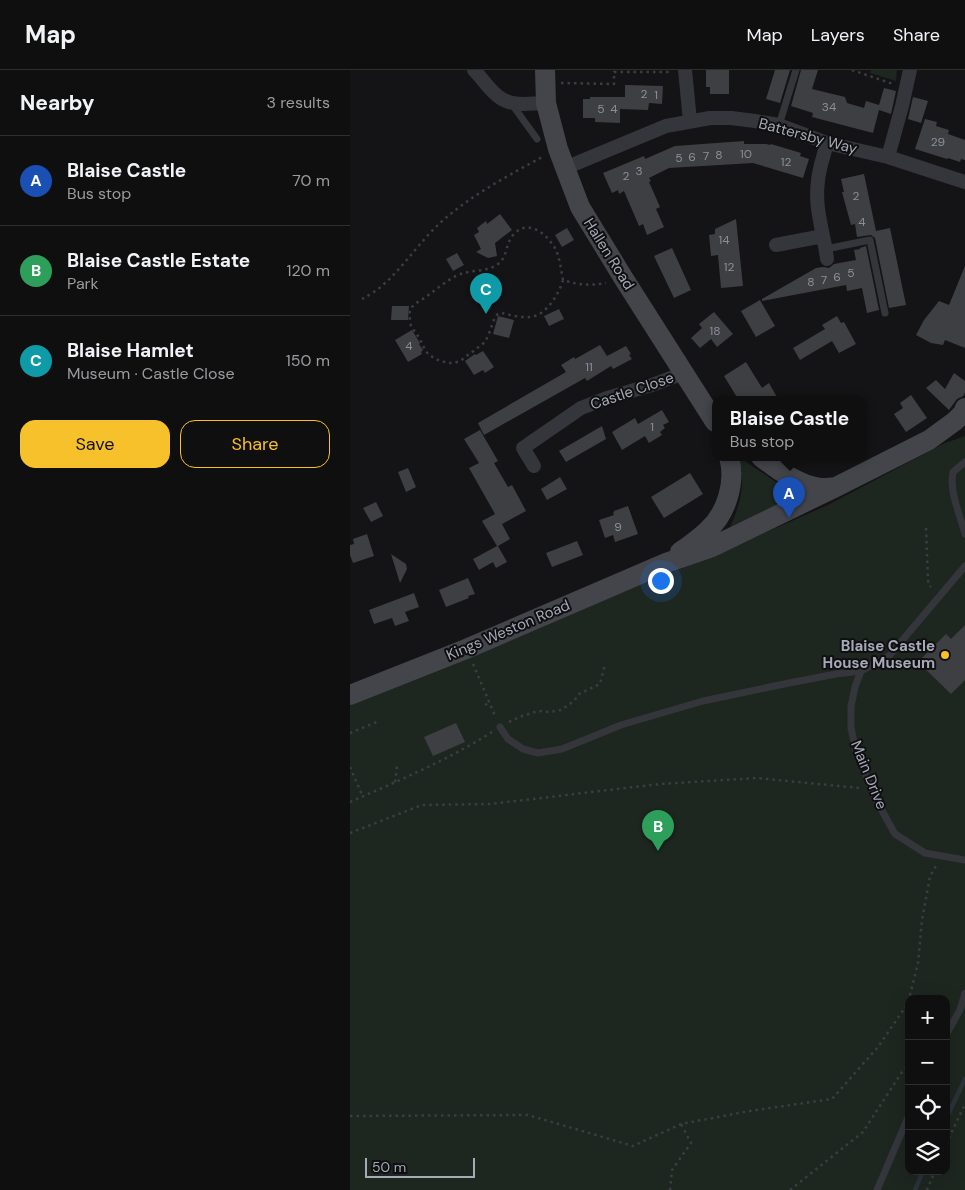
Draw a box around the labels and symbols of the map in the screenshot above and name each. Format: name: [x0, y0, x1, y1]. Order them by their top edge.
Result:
house number: 2: [641, 86, 648, 102]
house number: 1: [654, 87, 658, 103]
house number: 34: [822, 99, 836, 115]
house number: 5: [597, 101, 605, 117]
house number: 4: [610, 101, 618, 117]
street label: Battersby Way: [756, 113, 860, 159]
house number: 29: [931, 134, 945, 150]
house number: 10: [740, 146, 752, 162]
house number: 8: [715, 147, 723, 163]
house number: 7: [703, 148, 709, 164]
house number: 6: [688, 149, 696, 165]
house number: 5: [675, 150, 683, 166]
house number: 12: [781, 154, 791, 170]
house number: 3: [635, 163, 643, 179]
house number: 2: [623, 168, 630, 184]
house number: 2: [853, 188, 860, 204]
street label: Hallen Road: [579, 214, 639, 294]
house number: 4: [858, 214, 866, 230]
house number: 14: [718, 232, 730, 248]
house number: 12: [724, 259, 734, 275]
house number: 5: [847, 265, 855, 281]
house number: 6: [833, 269, 841, 285]
house number: 7: [821, 272, 827, 288]
pin: C: [470, 273, 502, 314]
house number: 8: [807, 274, 815, 290]
house number: 18: [709, 323, 721, 339]
house number: 4: [405, 338, 413, 354]
house number: 11: [585, 359, 593, 375]
street label: Castle Close: [588, 367, 676, 415]
house number: 1: [650, 419, 654, 435]
pin: A: [773, 477, 805, 518]
house number: 9: [614, 519, 622, 535]
your location: [648, 568, 674, 594]
street label: Kings Weston Road: [443, 595, 573, 665]
place label: Blaise Castle House Museum: [822, 636, 935, 673]
marker: Blaise Castle House Museum: [939, 649, 951, 661]
street label: Main Drive: [846, 738, 892, 812]
pin: B: [642, 810, 674, 851]
scale bar: [365, 1155, 475, 1178]

